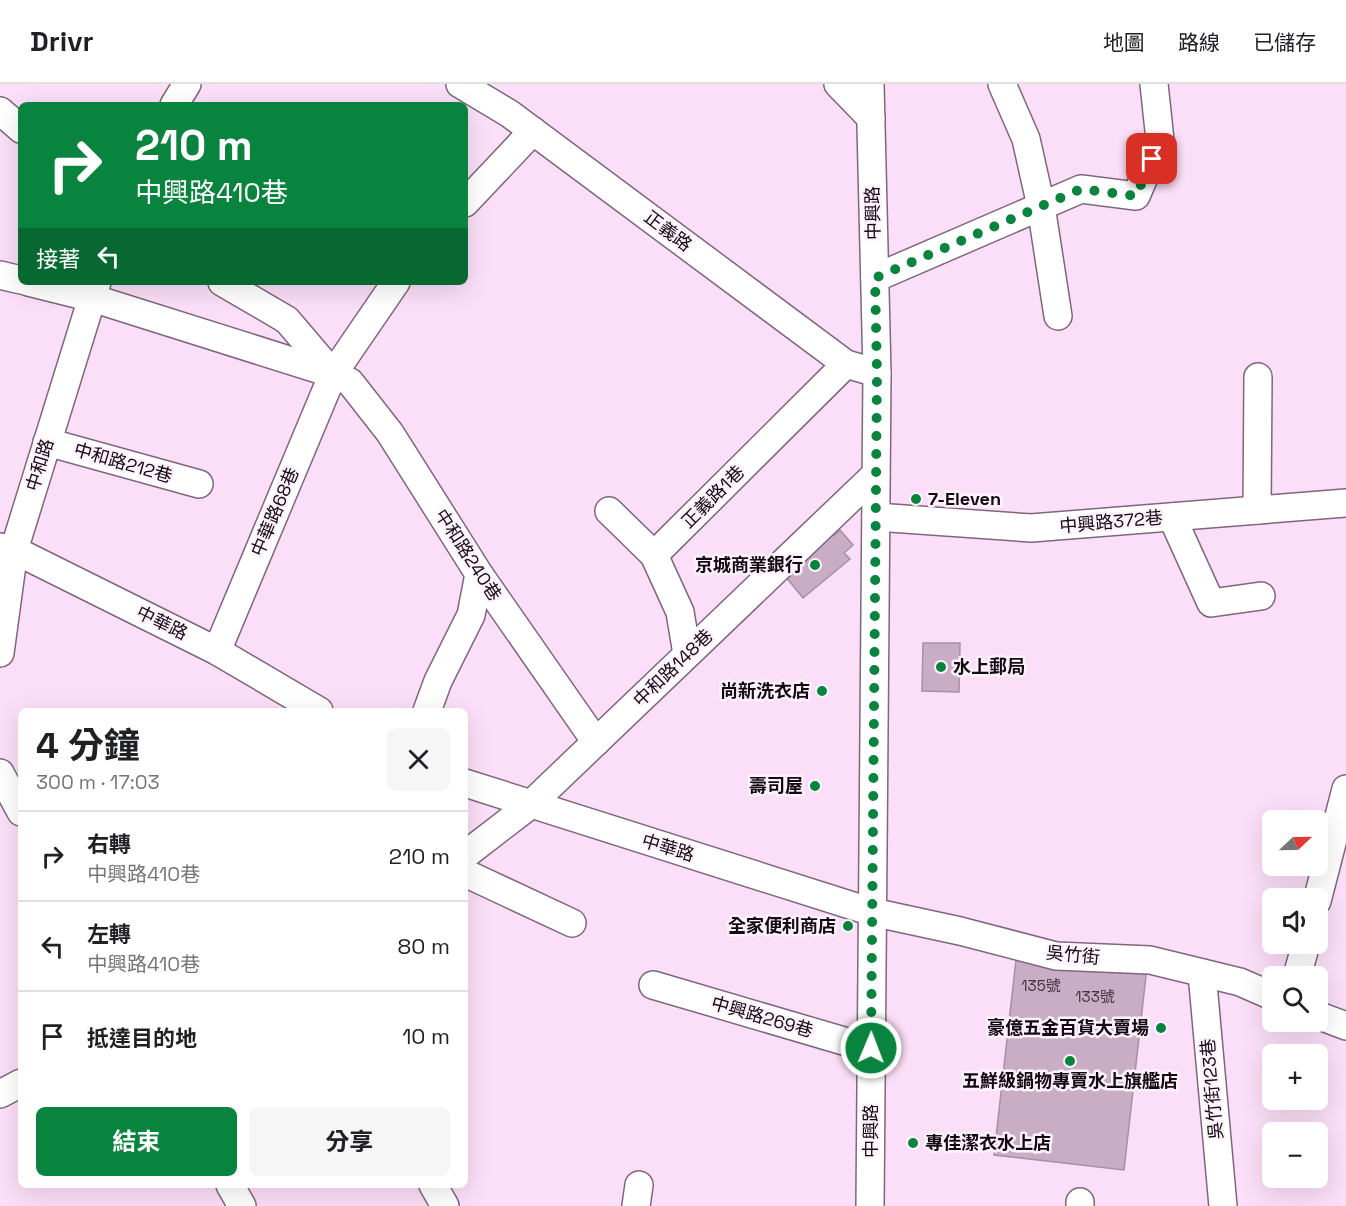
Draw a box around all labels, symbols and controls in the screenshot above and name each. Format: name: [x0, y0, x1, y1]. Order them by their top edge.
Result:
text: Drivr: [30, 23, 94, 59]
text: 地圖: [1103, 29, 1145, 56]
text: 路線: [1178, 29, 1220, 56]
text: 已儲存: [1253, 29, 1316, 56]
text: 210 m: [135, 119, 253, 172]
icon: right: [36, 126, 114, 204]
pin: [1126, 133, 1177, 184]
icon: arrive: [1135, 142, 1168, 175]
text: 中興路410巷: [135, 175, 288, 210]
street label: 中興路: [861, 186, 884, 240]
street label: 正義路: [640, 205, 697, 256]
icon: left: [92, 240, 125, 273]
text: 接著: [36, 245, 80, 273]
street label: 中和路: [21, 436, 58, 494]
street label: 中和路212巷: [71, 438, 175, 488]
street label: 正義路1巷: [676, 460, 749, 533]
street label: 中華路68巷: [246, 464, 304, 560]
place label: 7-Eleven: [928, 487, 1001, 510]
marker: 7-Eleven: [909, 492, 923, 506]
street label: 中和路240巷: [430, 504, 507, 605]
street label: 中興路372巷: [1058, 506, 1164, 537]
place label: 京城商業銀行: [695, 553, 803, 576]
marker: 京城商業銀行: [808, 558, 822, 572]
street label: 中華路: [133, 600, 192, 645]
street label: 中和路148巷: [628, 624, 717, 711]
place label: 水上郵局: [953, 655, 1025, 678]
marker: 水上郵局: [934, 660, 948, 674]
place label: 尚新洗衣店: [720, 679, 810, 702]
marker: 尚新洗衣店: [815, 684, 829, 698]
text: 4 分鐘: [36, 723, 140, 769]
button: close: [387, 728, 450, 791]
text: 300 m · 17:03: [36, 769, 160, 795]
place label: 壽司屋: [749, 774, 803, 797]
marker: 壽司屋: [808, 779, 822, 793]
north arrow: [1262, 810, 1328, 876]
map controls: [1262, 810, 1328, 1188]
street label: 中華路: [639, 829, 697, 866]
text: 右轉: [87, 830, 131, 858]
icon: right: [36, 840, 69, 873]
text: 210 m: [389, 842, 450, 870]
text: 中興路410巷: [87, 861, 200, 887]
button: sound: [1262, 888, 1328, 954]
place label: 全家便利商店: [728, 914, 836, 937]
marker: 全家便利商店: [841, 919, 855, 933]
text: 左轉: [87, 920, 131, 948]
icon: left: [36, 930, 69, 963]
text: 80 m: [398, 932, 450, 960]
street label: 吳竹街: [1045, 940, 1101, 969]
text: 中興路410巷: [87, 951, 200, 977]
button: search: [1262, 966, 1328, 1032]
house number: 135號: [1021, 976, 1061, 995]
house number: 133號: [1075, 987, 1115, 1006]
street label: 中興路269巷: [709, 991, 816, 1042]
position arrow: [839, 1016, 903, 1080]
place label: 豪億五金百貨大賣場: [987, 1016, 1149, 1039]
icon: arrive: [36, 1020, 69, 1053]
marker: 豪億五金百貨大賣場: [1154, 1021, 1168, 1035]
text: 10 m: [402, 1022, 450, 1050]
text: 抵達目的地: [87, 1024, 197, 1052]
street label: 吳竹街123巷: [1196, 1038, 1227, 1140]
button: +: [1262, 1044, 1328, 1110]
marker: 五鮮級鍋物專賣水上旗艦店: [1063, 1054, 1077, 1068]
place label: 五鮮級鍋物專賣水上旗艦店: [962, 1069, 1178, 1092]
street label: 中興路: [859, 1104, 882, 1158]
button: 結束: [36, 1107, 237, 1176]
button: 分享: [249, 1107, 450, 1176]
button: −: [1262, 1122, 1328, 1188]
place label: 專佳潔衣水上店: [925, 1131, 1051, 1154]
marker: 專佳潔衣水上店: [906, 1136, 920, 1150]

